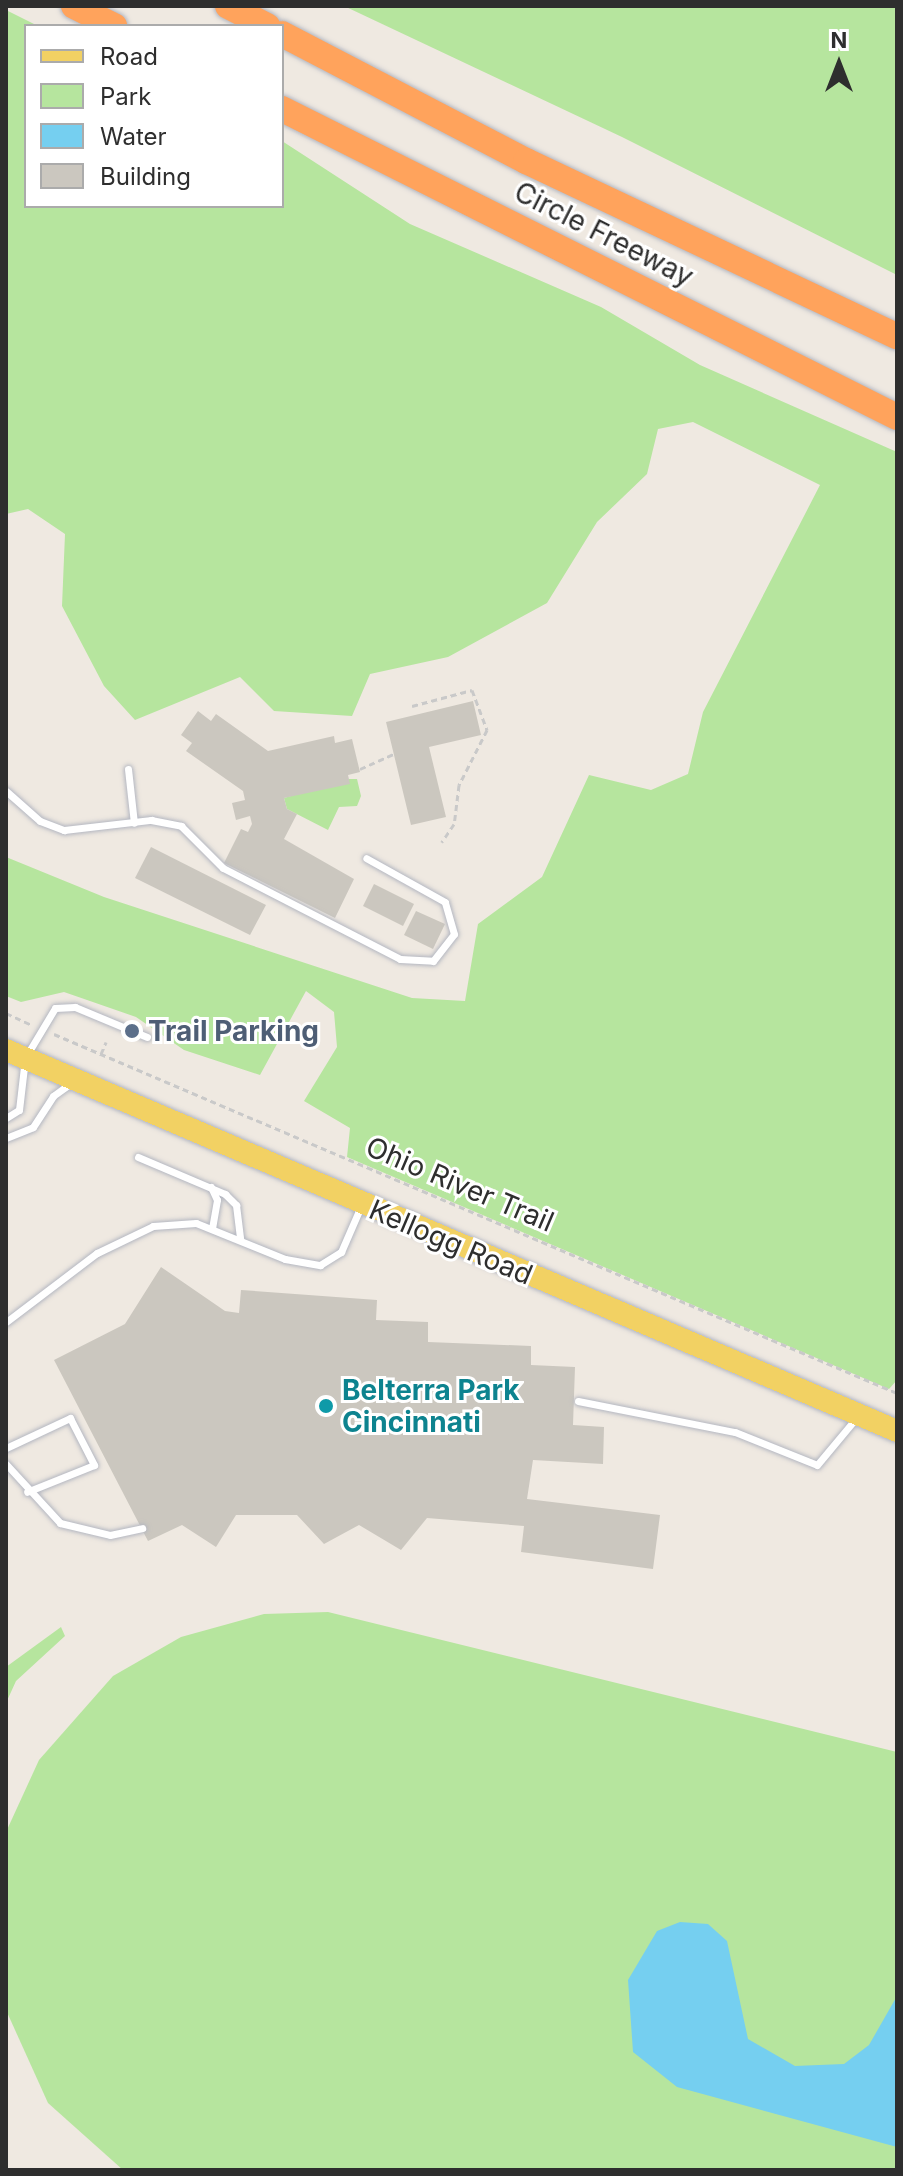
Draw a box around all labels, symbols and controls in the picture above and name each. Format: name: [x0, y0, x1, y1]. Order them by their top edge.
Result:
legend: [24, 24, 284, 208]
north arrow: [799, 24, 879, 104]
text: N: [831, 27, 847, 53]
text: Road: [100, 42, 158, 71]
text: Park: [100, 82, 151, 111]
text: Water: [100, 122, 167, 151]
text: Building: [100, 162, 191, 191]
street label: Circle Freeway: [509, 174, 699, 294]
place label: Trail Parking: [148, 1014, 319, 1048]
marker: Trail Parking: [123, 1022, 141, 1040]
street label: Ohio River Trail: [361, 1129, 559, 1239]
street label: Kellogg Road: [364, 1193, 538, 1291]
place label: Belterra Park Cincinnati: [342, 1373, 520, 1439]
marker: Belterra Park Cincinnati: [317, 1397, 335, 1415]

